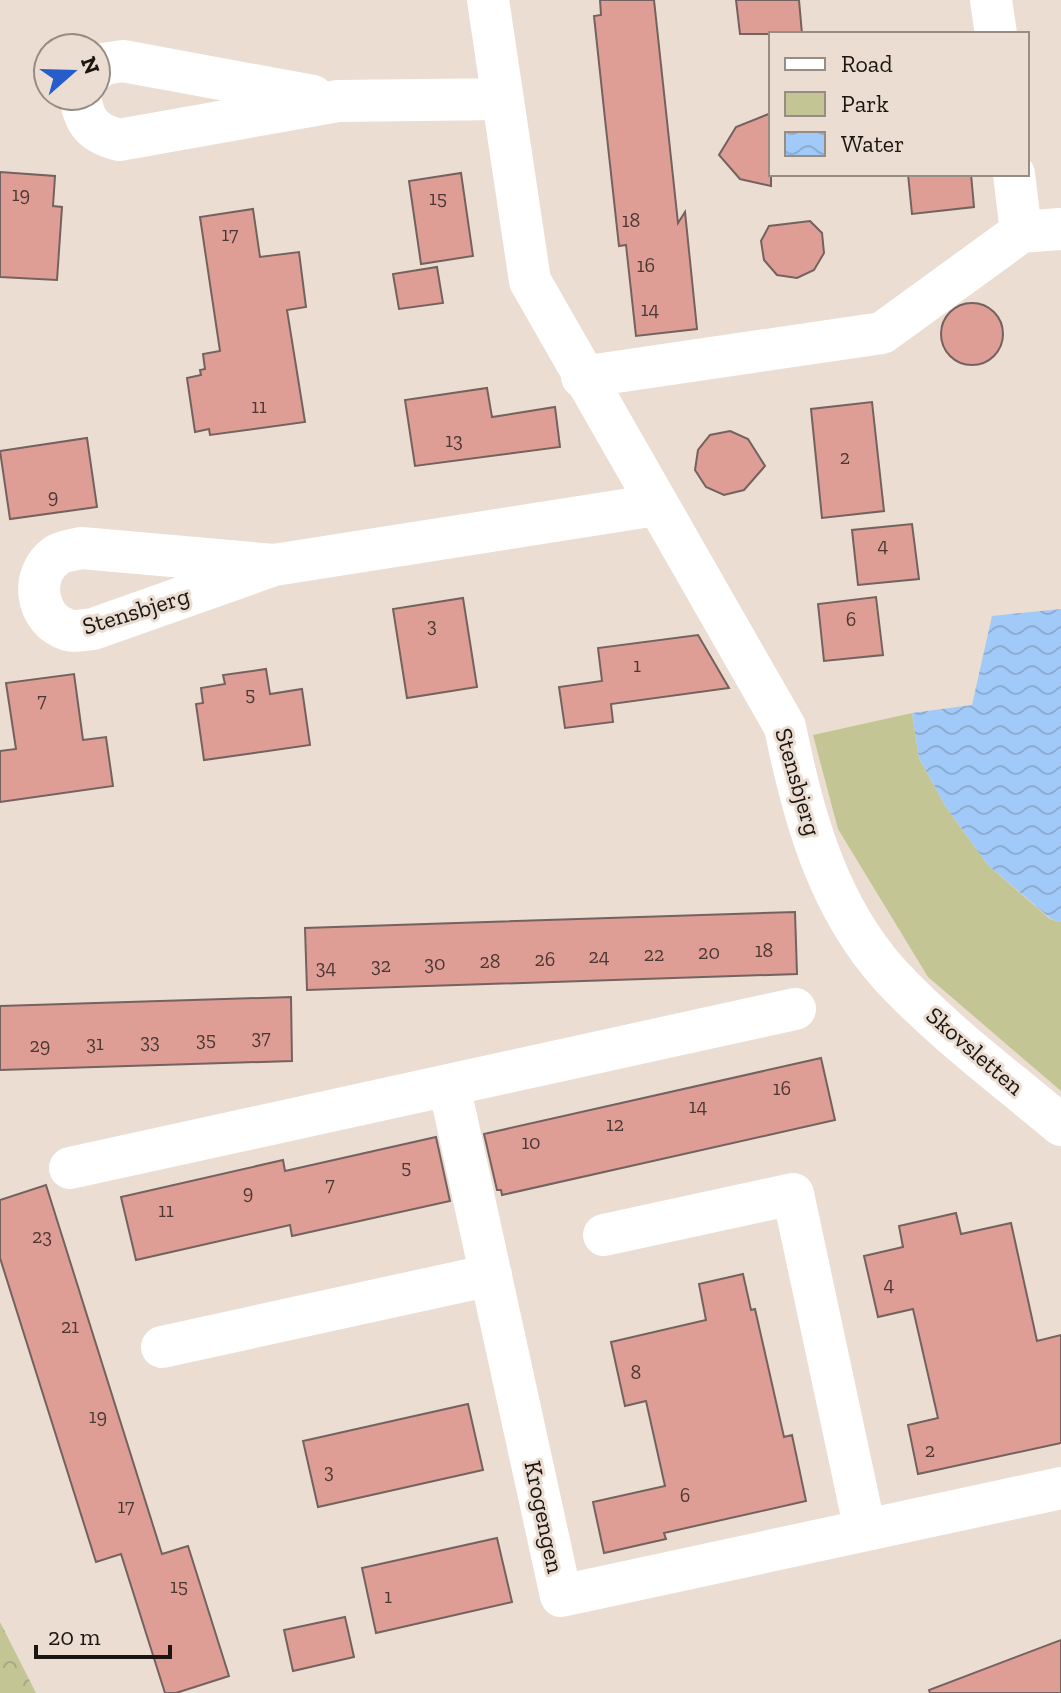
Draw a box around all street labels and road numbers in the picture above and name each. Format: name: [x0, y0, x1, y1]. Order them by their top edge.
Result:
street label: Stensbjerg: [79, 580, 193, 641]
street label: Stensbjerg: [769, 725, 828, 839]
street label: Skovsletten: [921, 1000, 1030, 1101]
street label: Krogengen: [518, 1458, 571, 1576]

